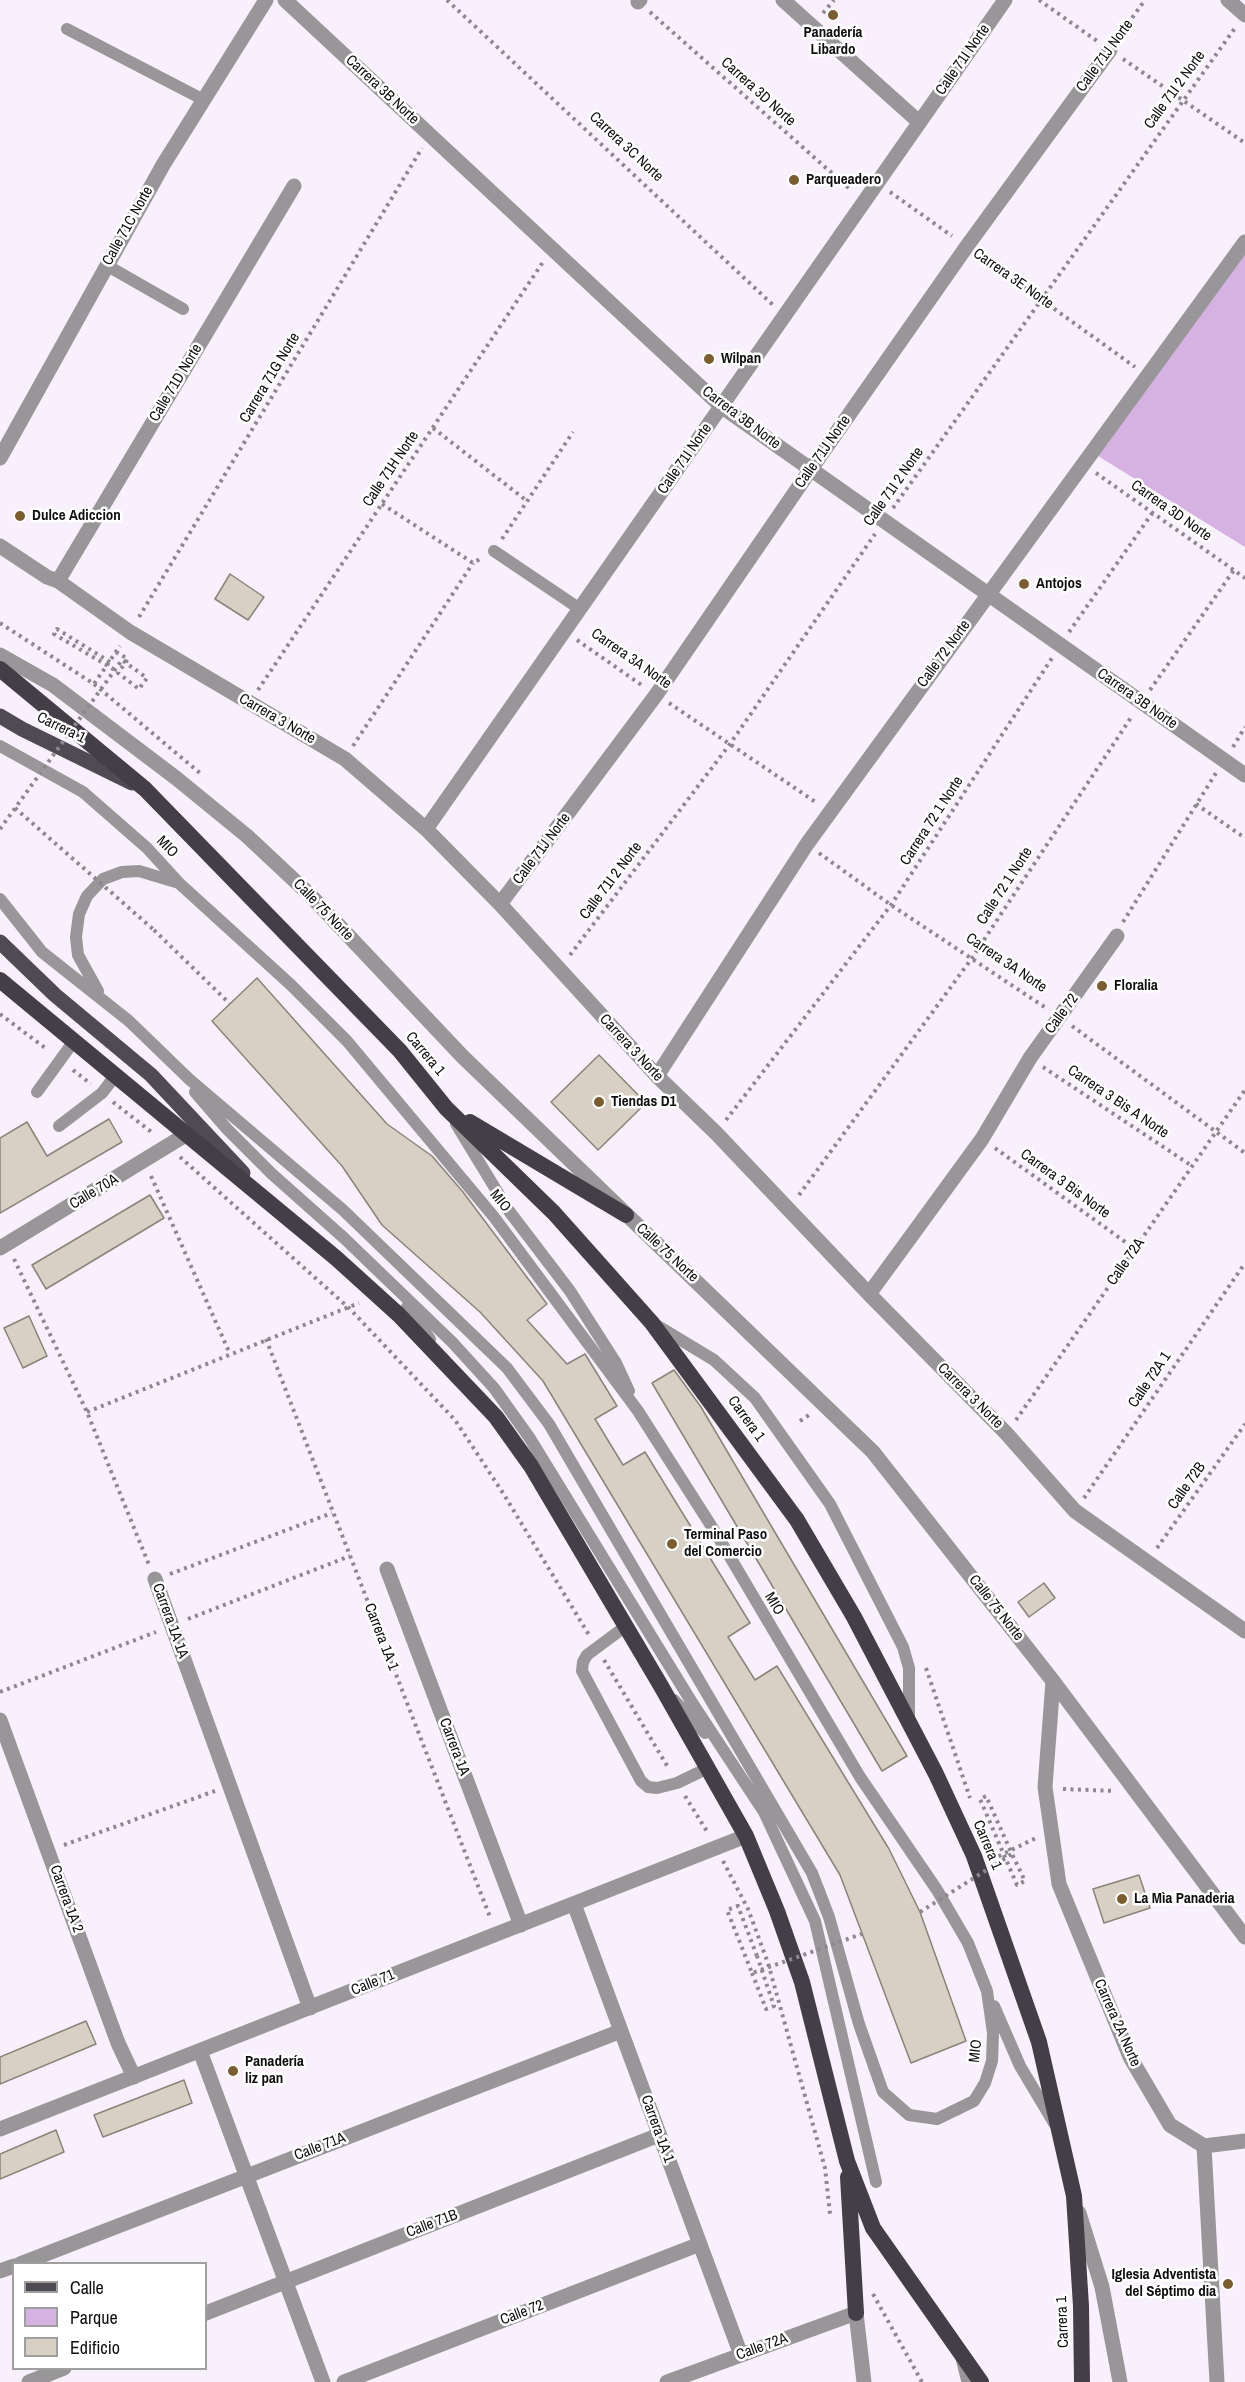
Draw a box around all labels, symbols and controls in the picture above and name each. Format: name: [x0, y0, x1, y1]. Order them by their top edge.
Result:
marker: Panadería Libardo: [826, 8, 840, 22]
street label: Calle 71J Norte: [1073, 16, 1137, 96]
street label: Calle 71I Norte: [932, 21, 994, 99]
place label: Panadería Libardo: [804, 24, 862, 59]
street label: Calle 71I 2 Norte: [1141, 47, 1209, 133]
street label: Carrera 3B Norte: [342, 51, 422, 129]
street label: Carrera 3D Norte: [717, 54, 799, 130]
street label: Carrera 3C Norte: [585, 108, 667, 186]
place label: Parqueadero: [806, 171, 881, 189]
marker: Parqueadero: [787, 173, 801, 187]
street label: Calle 71C Norte: [99, 183, 157, 269]
street label: Carrera 3E Norte: [969, 245, 1057, 313]
street label: Carrera 71G Norte: [236, 330, 304, 426]
street label: Calle 71D Norte: [146, 341, 206, 425]
place label: Wilpan: [721, 350, 761, 368]
marker: Wilpan: [702, 352, 716, 366]
street label: Carrera 3B Norte: [698, 383, 784, 453]
street label: Calle 71J Norte: [791, 412, 855, 492]
street label: Calle 71I Norte: [654, 420, 716, 498]
street label: Calle 71H Norte: [359, 428, 423, 510]
street label: Calle 71I 2 Norte: [860, 444, 928, 530]
street label: Carrera 3D Norte: [1127, 477, 1215, 545]
place label: Dulce Adiccion: [32, 507, 121, 525]
marker: Dulce Adiccion: [13, 509, 27, 523]
place label: Antojos: [1036, 575, 1082, 593]
marker: Antojos: [1017, 577, 1031, 591]
street label: Calle 72 Norte: [914, 617, 974, 691]
street label: Carrera 3A Norte: [587, 625, 675, 693]
street label: Carrera 3B Norte: [1093, 665, 1181, 733]
street label: Carrera 3 Norte: [236, 690, 318, 748]
street label: Carrera 1: [34, 709, 88, 747]
street label: Carrera 72 1 Norte: [897, 773, 967, 869]
street label: Calle 71J Norte: [509, 810, 575, 888]
street label: MIO: [152, 832, 182, 862]
street label: Calle 71I 2 Norte: [576, 839, 646, 923]
street label: Calle 72 1 Norte: [973, 844, 1037, 928]
street label: Calle 75 Norte: [289, 875, 357, 945]
street label: Carrera 3A Norte: [962, 929, 1050, 997]
place label: Floralia: [1114, 977, 1158, 995]
marker: Floralia: [1095, 979, 1109, 993]
street label: Calle 72: [1041, 990, 1083, 1038]
street label: Carrera 3 Norte: [595, 1011, 667, 1085]
street label: Carrera 1: [401, 1028, 449, 1080]
street label: Carrera 3 Bis A Norte: [1064, 1061, 1172, 1143]
place label: Tiendas D1: [611, 1093, 676, 1111]
marker: Tiendas D1: [592, 1095, 606, 1109]
street label: Carrera 3 Bis Norte: [1017, 1145, 1113, 1223]
street label: Calle 70A: [67, 1171, 121, 1213]
street label: MIO: [486, 1186, 514, 1216]
street label: Calle 75 Norte: [632, 1220, 702, 1286]
street label: Calle 72A: [1103, 1235, 1149, 1289]
street label: Calle 72A 1: [1125, 1349, 1175, 1411]
street label: Carrera 3 Norte: [933, 1359, 1007, 1433]
street label: Carrera 1: [723, 1393, 769, 1445]
street label: Calle 72B: [1164, 1459, 1210, 1513]
place label: Terminal Paso del Comercio: [684, 1526, 767, 1561]
marker: Terminal Paso del Comercio: [665, 1537, 679, 1551]
street label: Calle 75 Norte: [965, 1571, 1027, 1645]
street label: Carrera 1A 1A: [148, 1581, 192, 1661]
street label: MIO: [760, 1589, 788, 1619]
street label: Carrera 1A 1: [360, 1601, 402, 1673]
street label: Carrera 1A: [435, 1716, 473, 1778]
street label: Carrera 1: [969, 1818, 1005, 1872]
street label: Carrera 1A 2: [46, 1863, 86, 1935]
place label: La Mìa Panaderia: [1134, 1890, 1234, 1908]
marker: La Mìa Panaderia: [1115, 1892, 1129, 1906]
street label: Calle 71: [349, 1966, 397, 2000]
street label: Carrera 2A Norte: [1090, 1977, 1144, 2069]
street label: MIO: [966, 2039, 986, 2063]
place label: Panadería liz pan: [245, 2053, 304, 2088]
marker: Panadería liz pan: [226, 2064, 240, 2078]
street label: Carrera 1A 1: [637, 2093, 677, 2165]
street label: Calle 71A: [292, 2129, 348, 2165]
street label: Calle 71B: [404, 2206, 460, 2242]
legend: [12, 2262, 207, 2370]
place label: Iglesia Adventista del Séptimo dia: [1111, 2266, 1216, 2301]
text: Calle: [70, 2275, 104, 2300]
marker: Iglesia Adventista del Séptimo dia: [1221, 2277, 1235, 2291]
street label: Carrera 1: [1053, 2296, 1073, 2348]
street label: Calle 72: [498, 2297, 546, 2329]
text: Parque: [70, 2305, 118, 2330]
street label: Calle 72A: [734, 2329, 790, 2365]
text: Edificio: [70, 2335, 120, 2360]

